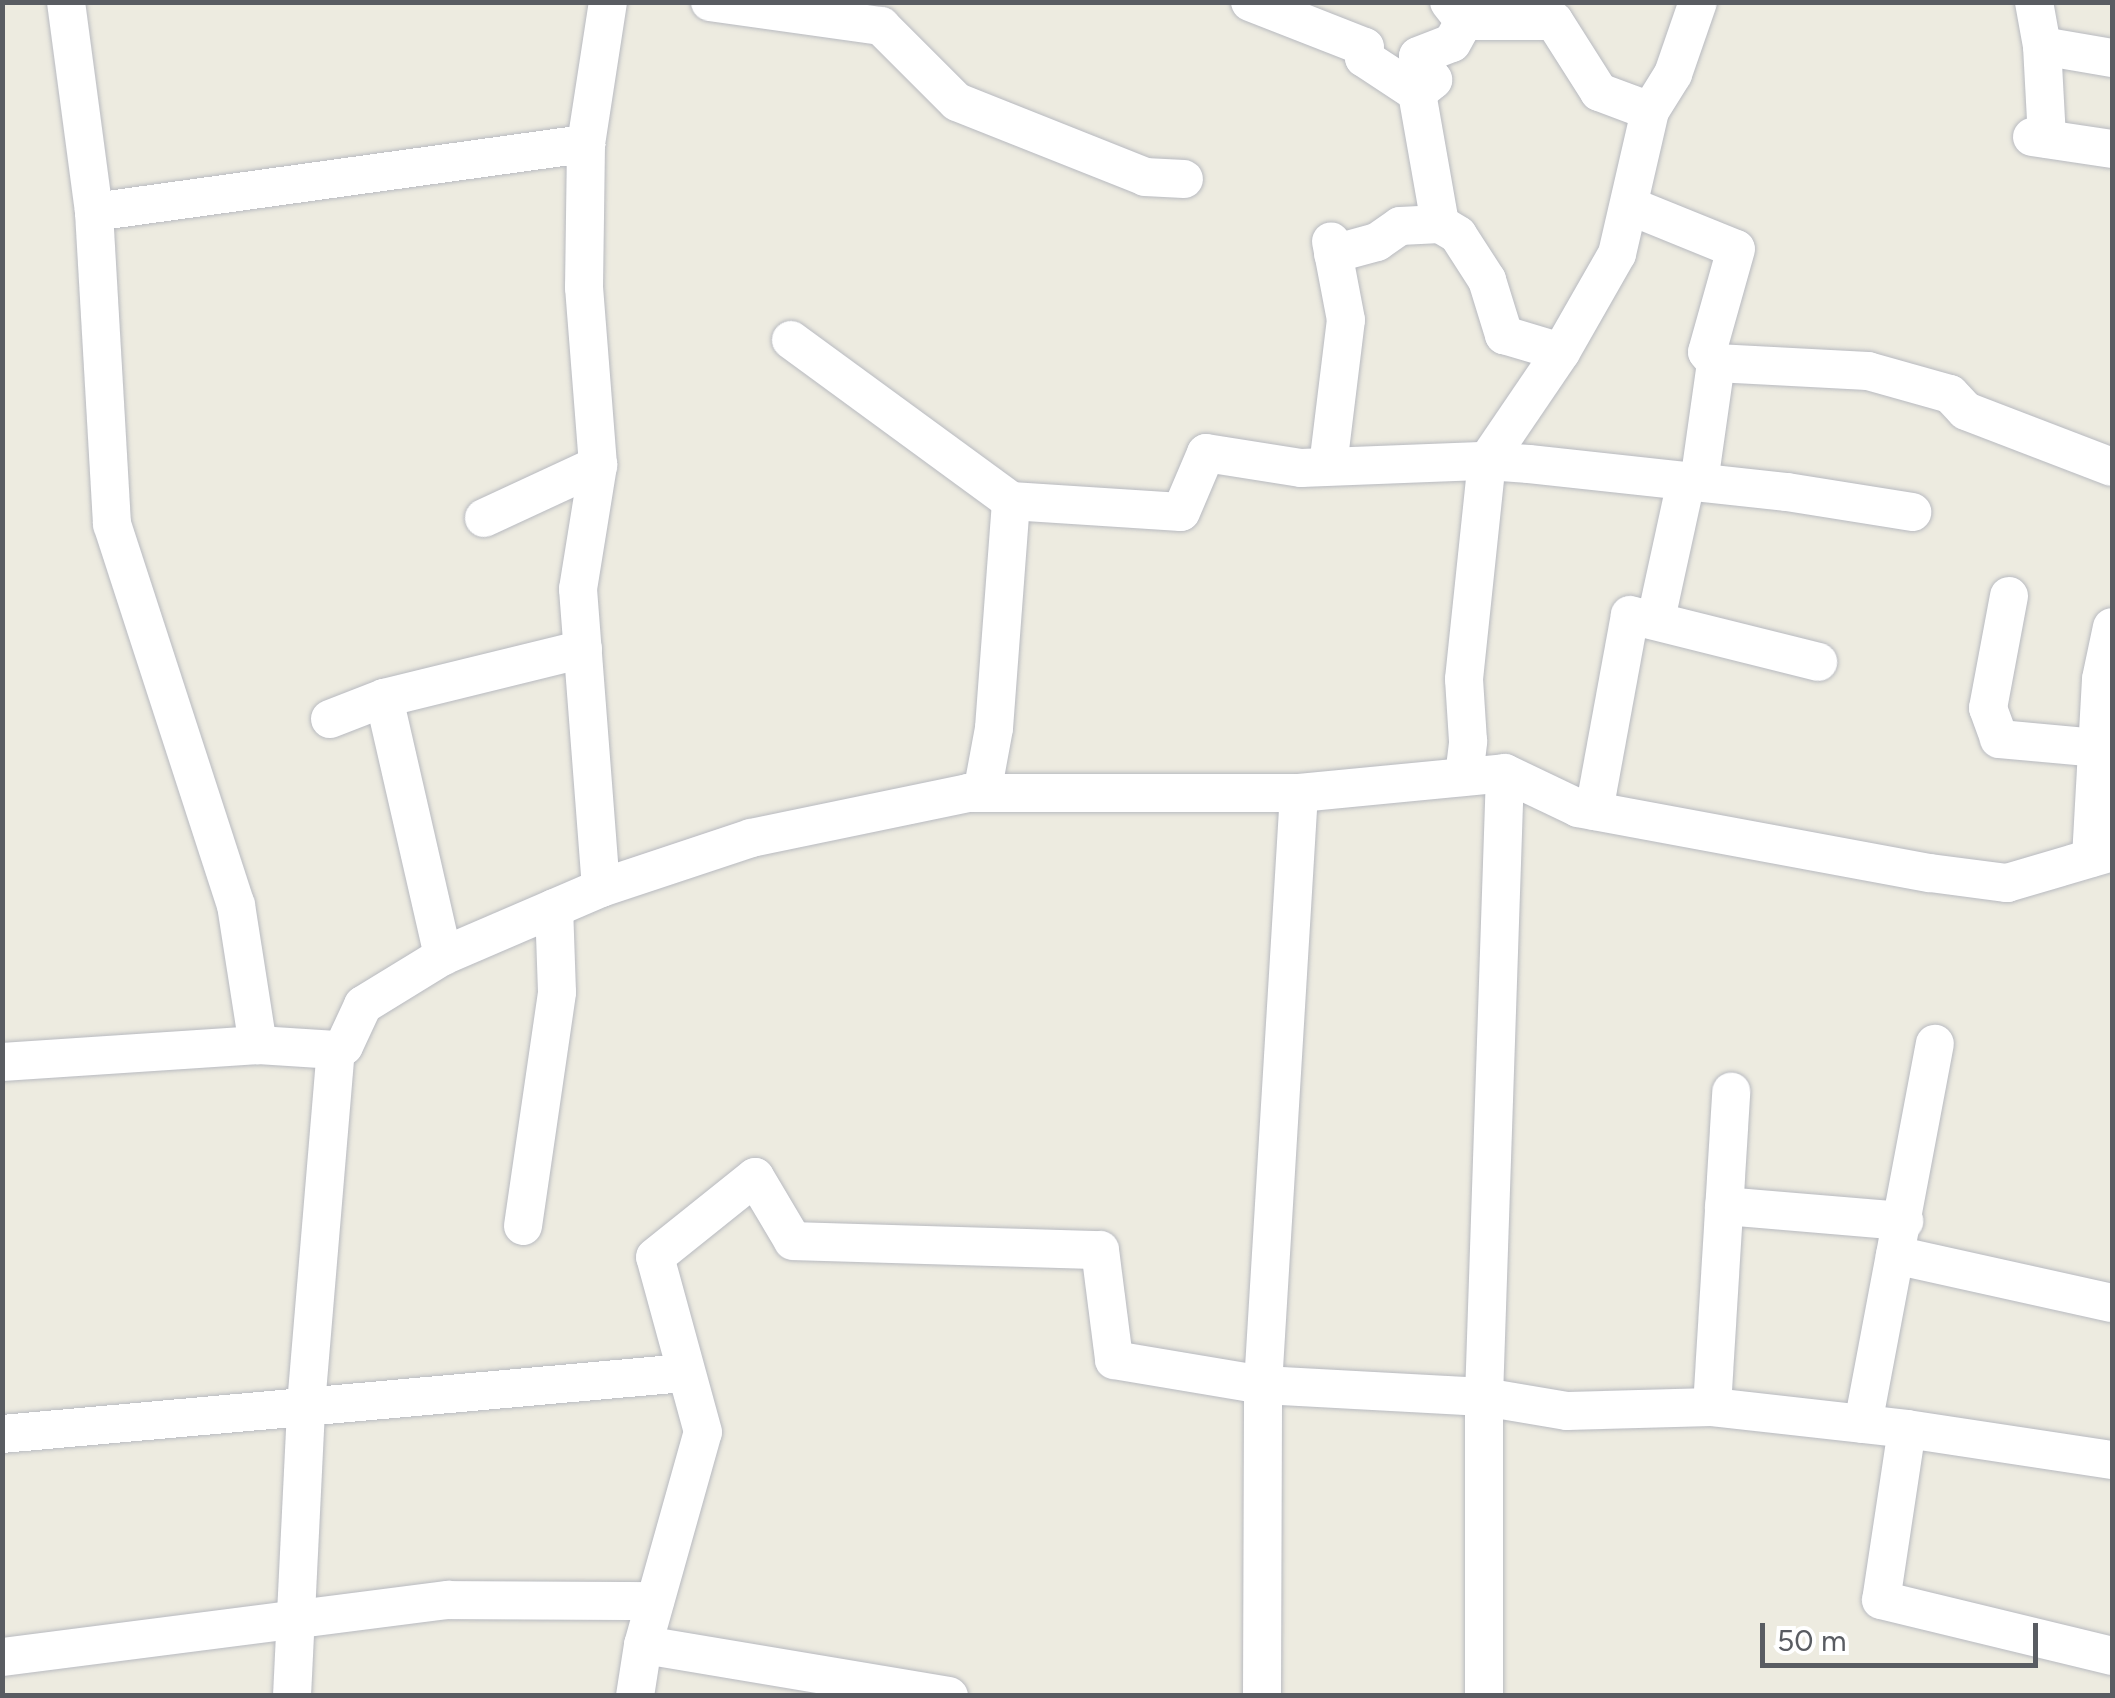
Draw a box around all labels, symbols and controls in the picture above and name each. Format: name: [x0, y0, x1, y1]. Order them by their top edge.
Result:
scale bar: [1765, 1603, 2042, 1665]
text: 50 m: [1777, 1622, 1846, 1659]

